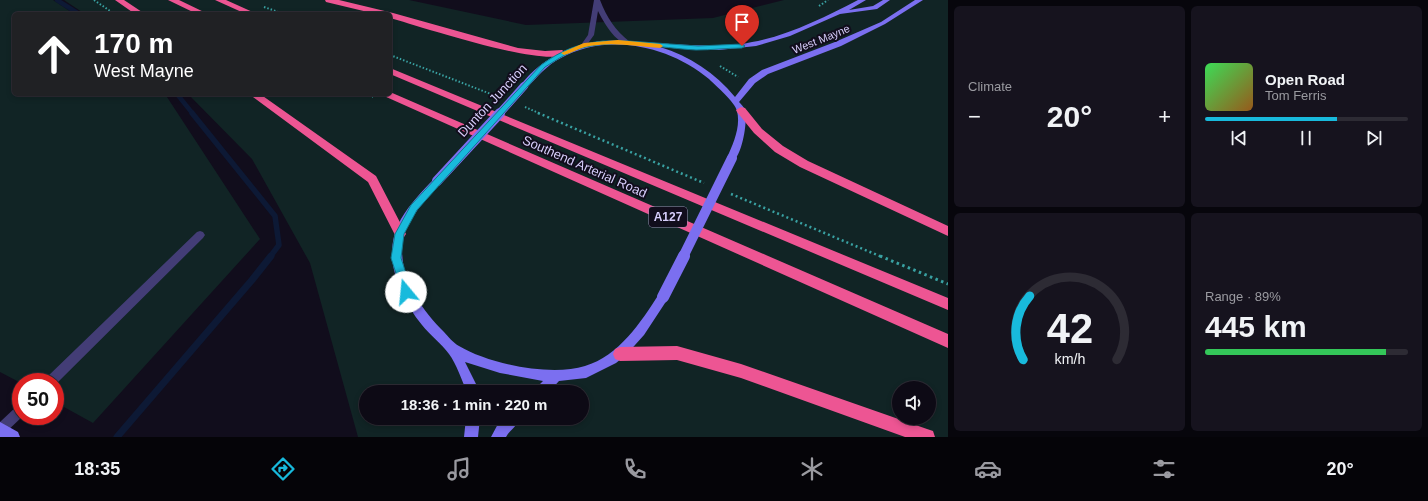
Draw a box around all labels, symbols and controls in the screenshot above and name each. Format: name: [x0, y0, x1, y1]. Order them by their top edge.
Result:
pin: [725, 5, 759, 46]
icon: arrive: [731, 11, 753, 33]
street label: West Mayne: [791, 22, 851, 56]
icon: ahead: [28, 28, 80, 80]
text: 170 m: [94, 28, 173, 59]
text: West Mayne: [94, 61, 194, 81]
street label: Dunton Junction: [455, 61, 530, 140]
text: Open Road: [1265, 71, 1345, 88]
text: Climate: [968, 79, 1012, 94]
text: Tom Ferris: [1265, 88, 1326, 103]
text: 20°: [1047, 100, 1092, 133]
text: −: [968, 104, 981, 129]
text: +: [1158, 104, 1171, 129]
icon: previous: [1228, 127, 1250, 149]
icon: pause: [1295, 127, 1317, 149]
icon: next: [1363, 127, 1385, 149]
street label: Southend Arterial Road: [520, 132, 649, 201]
road number: A127: [649, 207, 687, 227]
position arrow: [385, 271, 427, 313]
text: Range · 89%: [1205, 289, 1281, 304]
text: 42: [1046, 305, 1093, 352]
text: 445 km: [1205, 310, 1307, 343]
text: km/h: [1054, 350, 1085, 366]
speed limit sign: 50: [12, 373, 64, 425]
map controls: [892, 381, 936, 425]
button: sound: [892, 381, 936, 425]
text: 18:36 · 1 min · 220 m: [401, 396, 547, 413]
icon: directions: [269, 455, 297, 483]
icon: music: [445, 455, 473, 483]
icon: phone: [621, 455, 649, 483]
icon: climate: [798, 455, 826, 483]
icon: car: [974, 455, 1002, 483]
icon: filters: [1150, 455, 1178, 483]
text: 18:35: [74, 459, 120, 479]
text: 20°: [1327, 459, 1354, 479]

